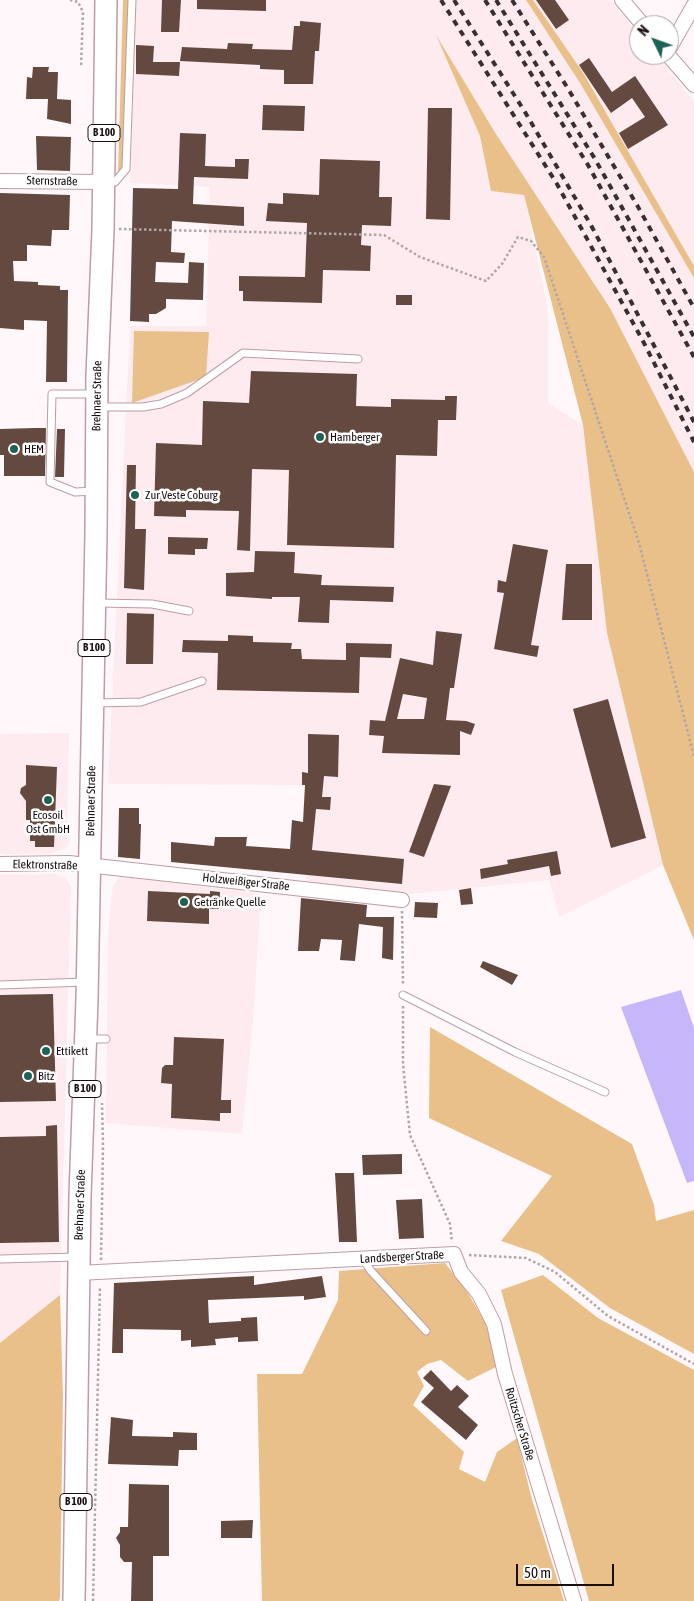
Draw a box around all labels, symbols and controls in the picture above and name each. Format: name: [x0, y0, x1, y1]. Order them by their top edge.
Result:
north arrow: [629, 15, 679, 65]
text: N: [635, 22, 652, 39]
road number: B 100: [88, 125, 120, 142]
street label: Sternstraße: [26, 173, 78, 189]
street label: Brehnaer Straße: [89, 360, 105, 432]
place label: Hamberger: [330, 430, 379, 444]
marker: Hamberger: [314, 431, 326, 443]
place label: HEM: [24, 442, 44, 456]
marker: HEM: [8, 443, 20, 455]
place label: Zur Veste Coburg: [145, 488, 218, 502]
marker: Zur Veste Coburg: [129, 489, 141, 501]
road number: B 100: [78, 640, 110, 656]
street label: Brehnaer Straße: [83, 765, 99, 837]
marker: Ecosoil Ost GmbH: [42, 794, 54, 806]
place label: Ecosoil Ost GmbH: [26, 808, 70, 836]
street label: Elektronstraße: [12, 857, 78, 873]
street label: Holzweißiger Straße: [202, 870, 290, 894]
place label: Getränke Quelle: [194, 895, 266, 909]
marker: Getränke Quelle: [178, 896, 190, 908]
place label: Ettikett: [56, 1044, 88, 1058]
marker: Ettikett: [40, 1045, 52, 1057]
place label: Bitz: [38, 1069, 54, 1083]
marker: Bitz: [22, 1070, 34, 1082]
road number: B 100: [69, 1080, 101, 1098]
street label: Brehnaer Straße: [72, 1169, 88, 1241]
street label: Landsberger Straße: [360, 1248, 444, 1266]
street label: Roitzscher Straße: [502, 1386, 538, 1462]
road number: B 100: [60, 1494, 92, 1510]
scale bar: [519, 1554, 616, 1586]
text: 50 m: [524, 1564, 551, 1581]

